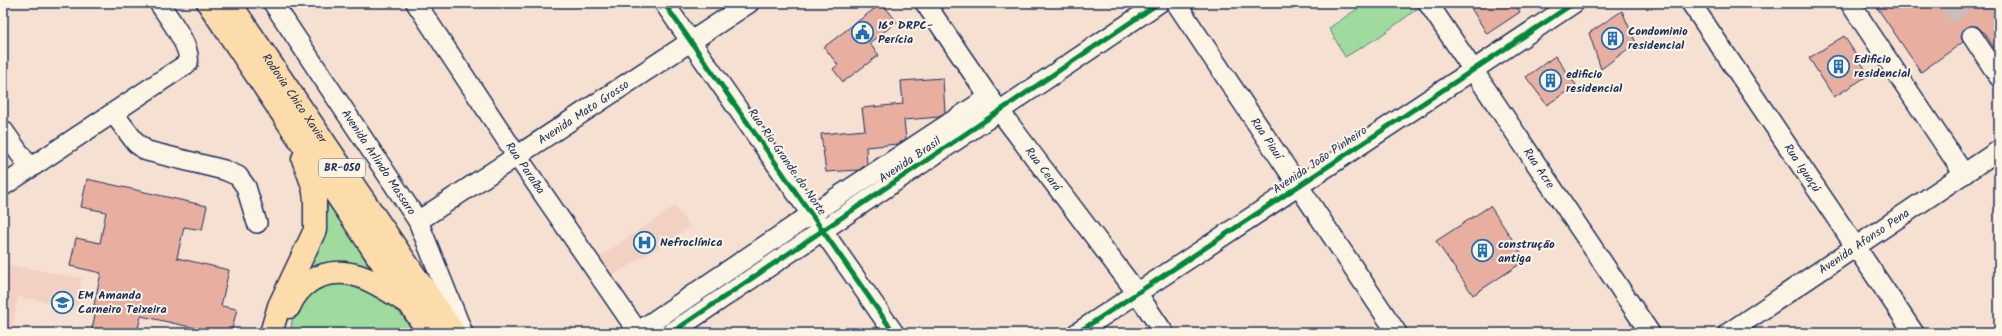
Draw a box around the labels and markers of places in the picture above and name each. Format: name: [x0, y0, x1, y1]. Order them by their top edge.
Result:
place label: 16° DRPC- Perícia: [878, 16, 933, 49]
public building icon: 16° DRPC- Perícia: [850, 19, 876, 45]
place label: Condominio residencial: [1628, 22, 1688, 55]
building icon: Condominio residencial: [1599, 25, 1625, 51]
place label: Edificio residencial: [1854, 50, 1911, 83]
building icon: Edificio residencial: [1826, 53, 1852, 79]
place label: edificio residencial: [1566, 65, 1623, 98]
building icon: edificio residencial: [1538, 68, 1564, 94]
hospital icon: Nefroclínica: [631, 229, 657, 255]
place label: Nefroclínica: [660, 233, 722, 252]
place label: construção antiga: [1498, 235, 1555, 268]
building icon: construção antiga: [1469, 238, 1495, 264]
place label: EM Amanda Carneiro Teixeira: [78, 286, 167, 319]
school or university icon: EM Amanda Carneiro Teixeira: [49, 289, 75, 315]

